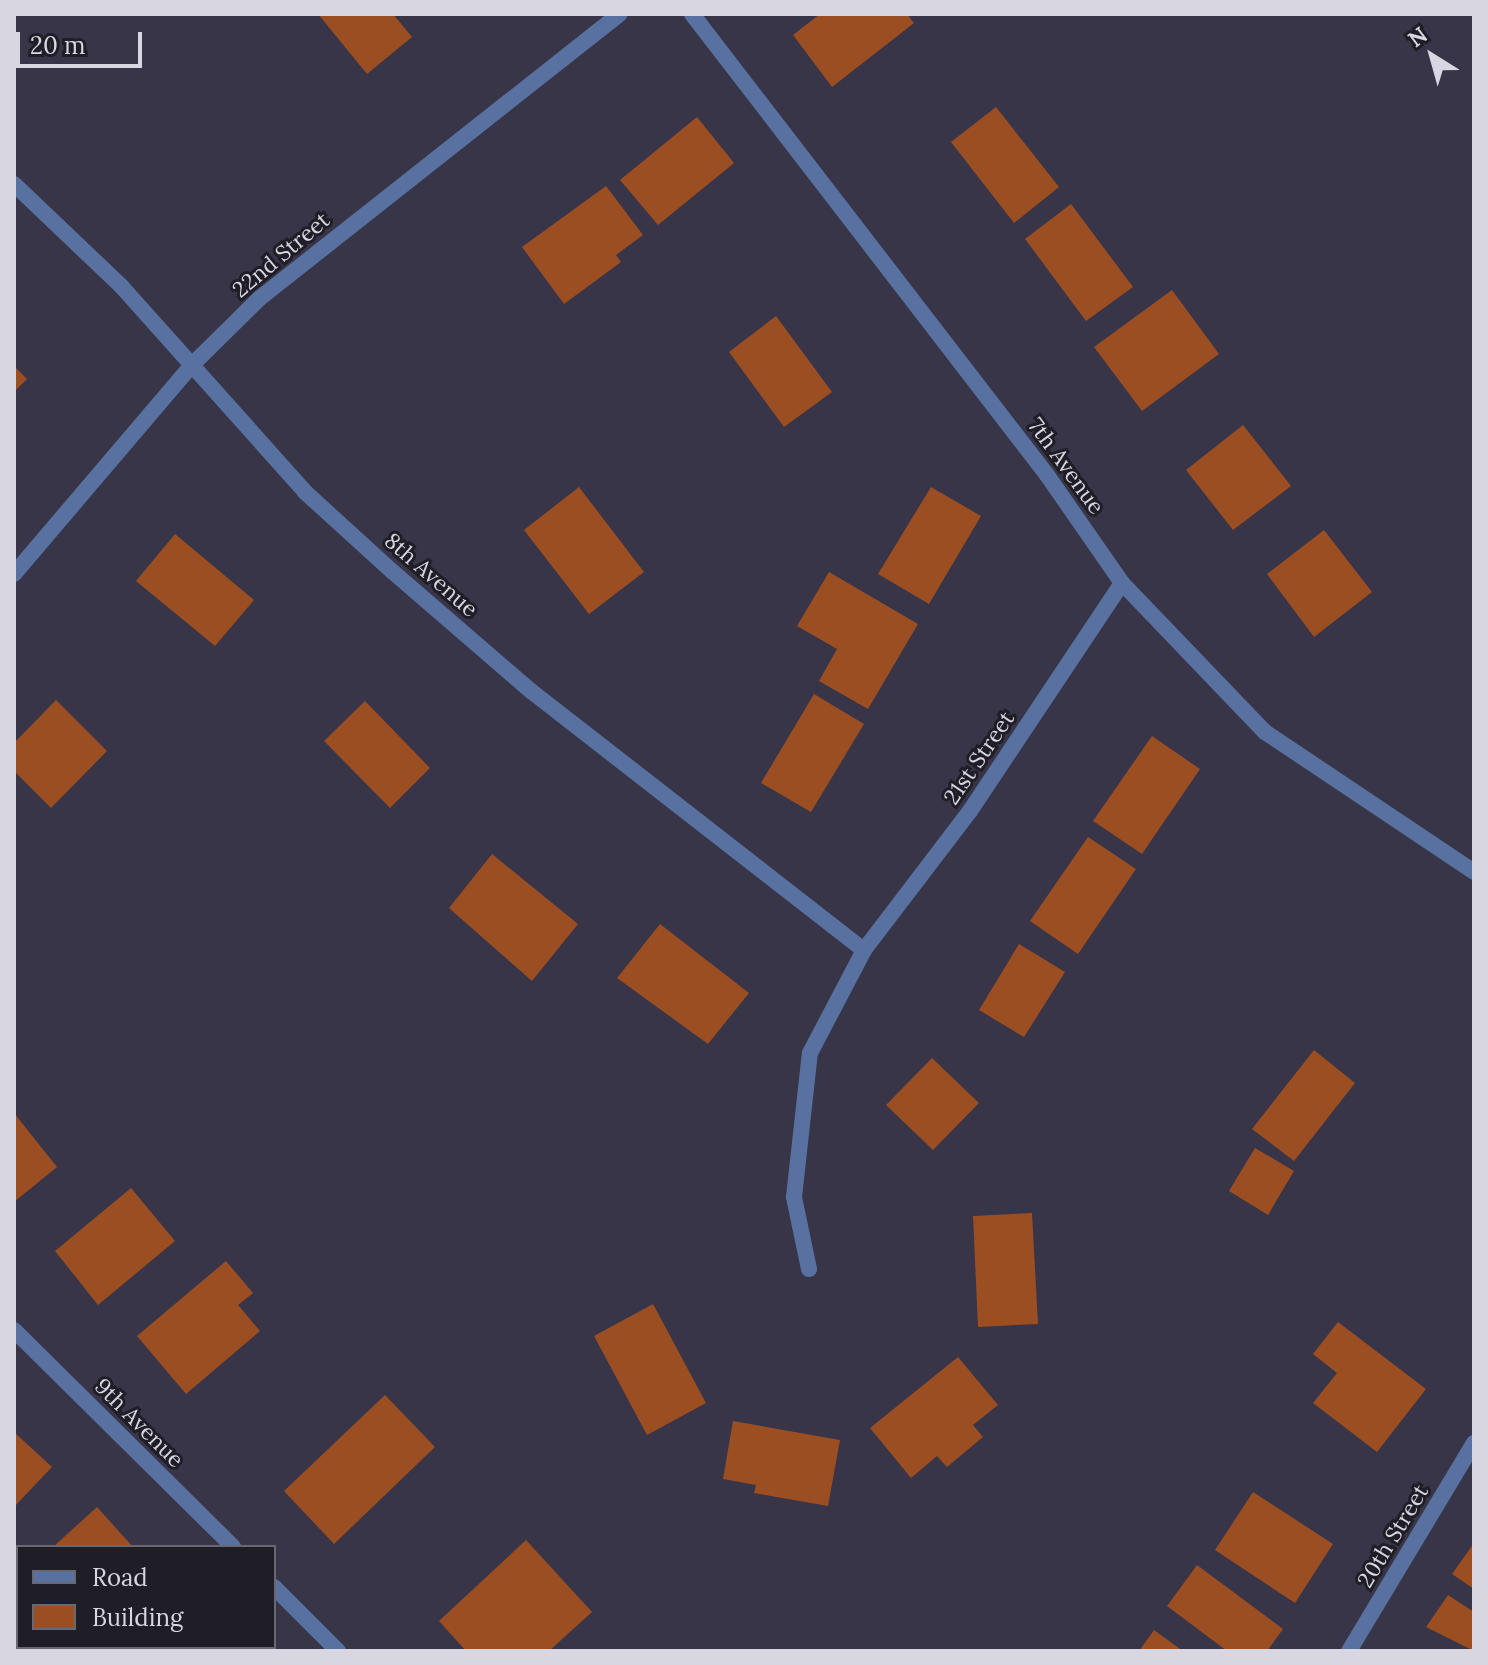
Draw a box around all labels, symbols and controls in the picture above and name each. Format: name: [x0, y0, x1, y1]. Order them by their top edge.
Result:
scale bar: [20, 16, 146, 66]
north arrow: [1392, 16, 1472, 96]
text: N: [1402, 21, 1433, 53]
text: 20 m: [30, 30, 86, 61]
street label: 22nd Street: [227, 207, 335, 303]
street label: 7th Avenue: [1022, 413, 1110, 519]
street label: 8th Avenue: [379, 527, 483, 623]
street label: 21st Street: [938, 706, 1020, 810]
street label: 9th Avenue: [89, 1373, 189, 1473]
street label: 20th Street: [1352, 1480, 1434, 1592]
legend: [16, 1545, 276, 1649]
text: Road: [92, 1562, 148, 1593]
text: Building: [92, 1602, 183, 1633]

